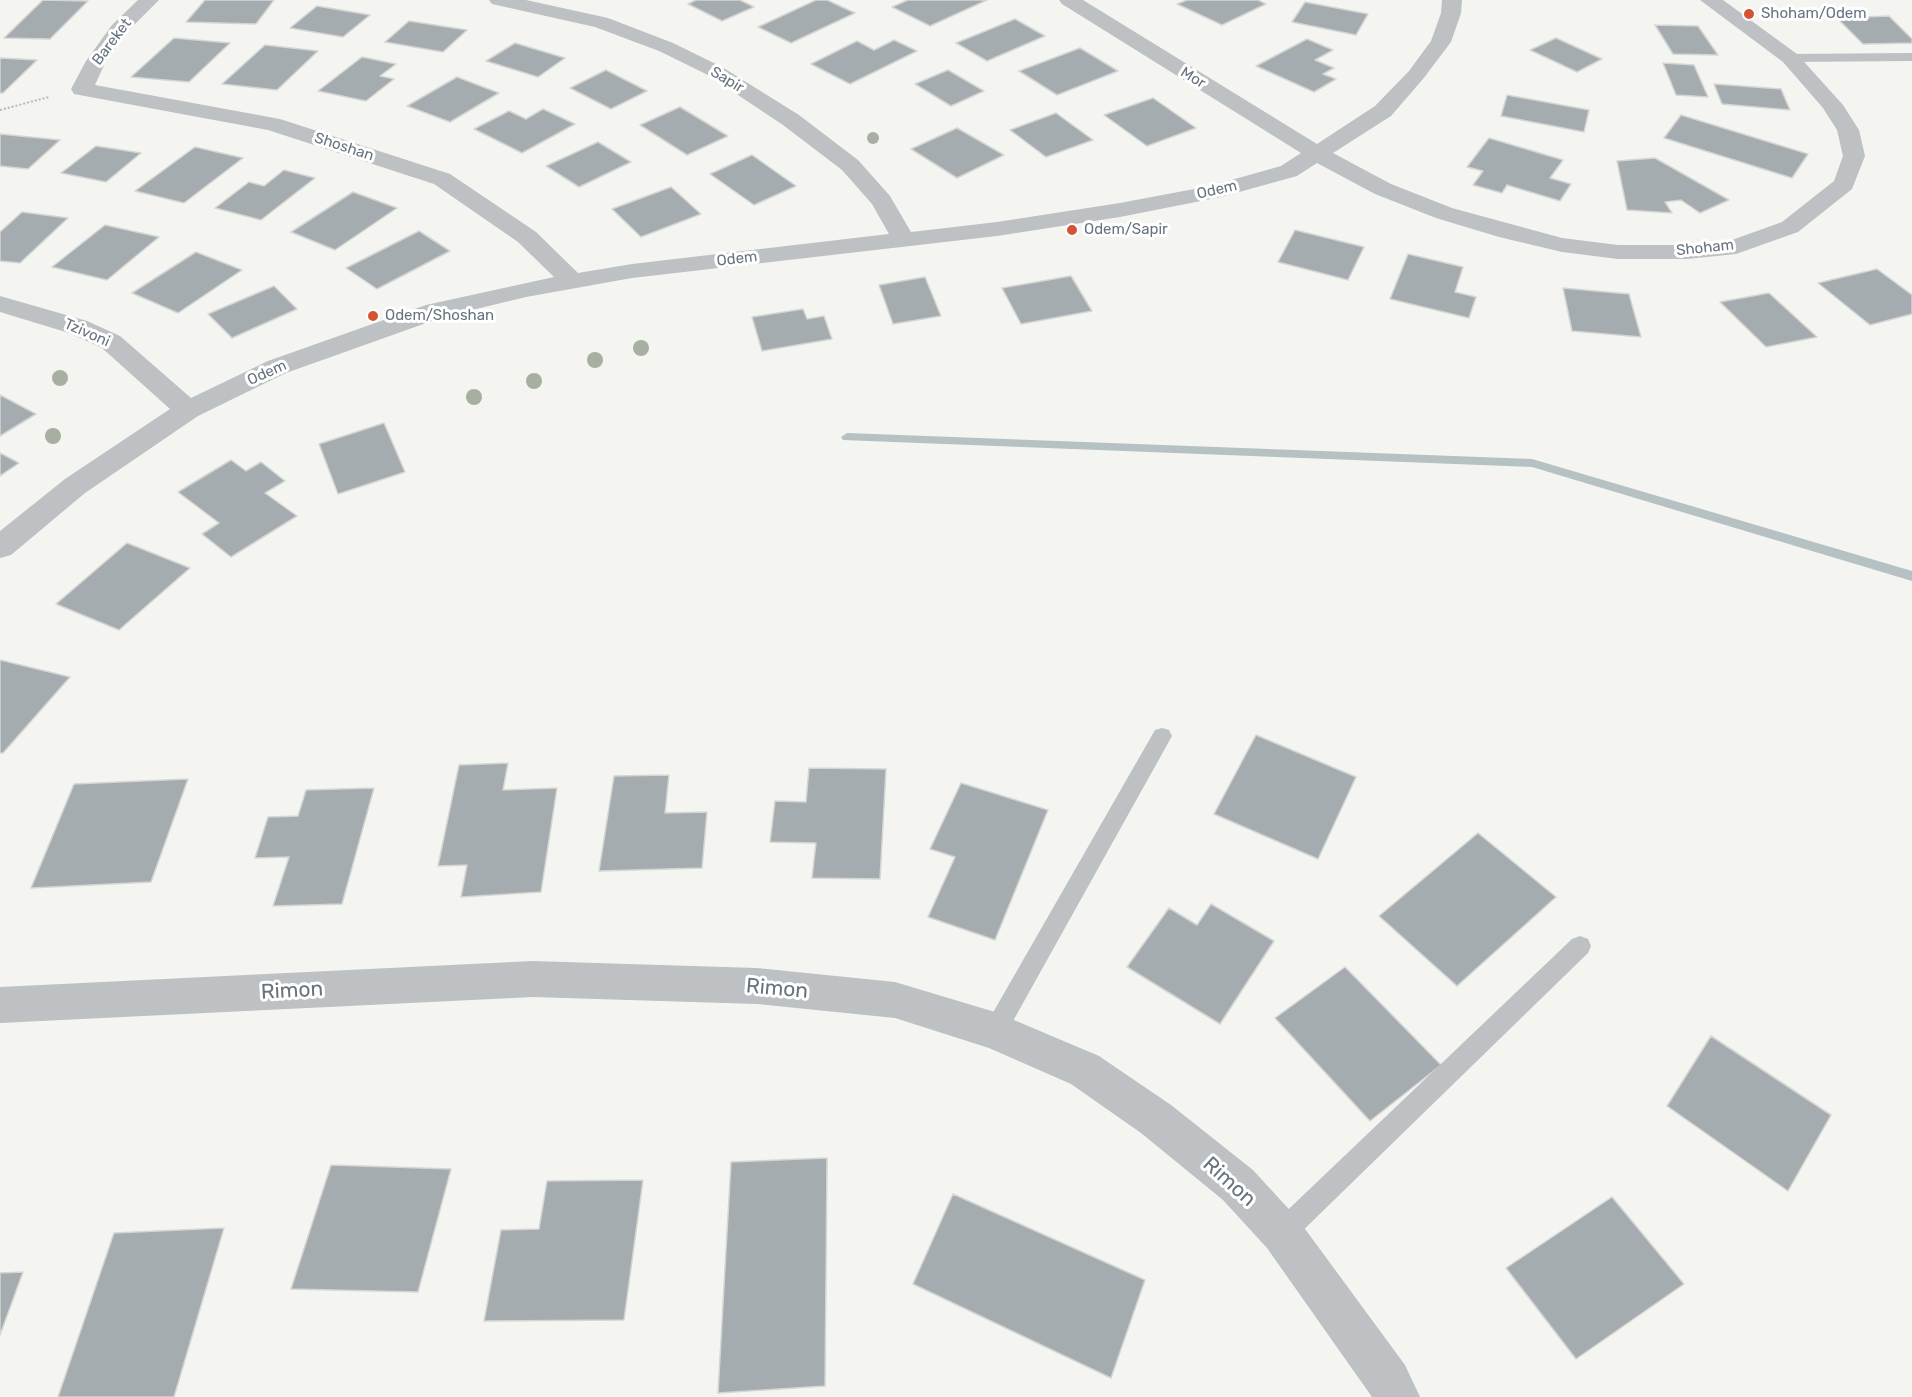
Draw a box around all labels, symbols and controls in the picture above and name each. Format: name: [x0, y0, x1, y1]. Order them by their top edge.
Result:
place label: Shoham/Odem: [1761, 5, 1867, 23]
marker: Shoham/Odem: [1742, 7, 1756, 21]
street label: Bareket: [89, 15, 135, 69]
street label: Sapir: [707, 63, 747, 97]
street label: Mor: [1177, 63, 1209, 93]
street label: Shoshan: [312, 129, 376, 165]
street label: Odem: [1195, 177, 1239, 203]
place label: Odem/Sapir: [1084, 221, 1168, 239]
marker: Odem/Sapir: [1065, 223, 1079, 237]
street label: Shoham: [1675, 236, 1735, 260]
street label: Odem: [716, 248, 758, 270]
place label: Odem/Shoshan: [385, 307, 494, 325]
marker: Odem/Shoshan: [366, 309, 380, 323]
street label: Tzivoni: [61, 315, 113, 351]
street label: Odem: [245, 356, 289, 390]
street label: Rimon: [745, 974, 809, 1004]
street label: Rimon: [260, 977, 324, 1005]
street label: Rimon: [1197, 1152, 1261, 1212]

